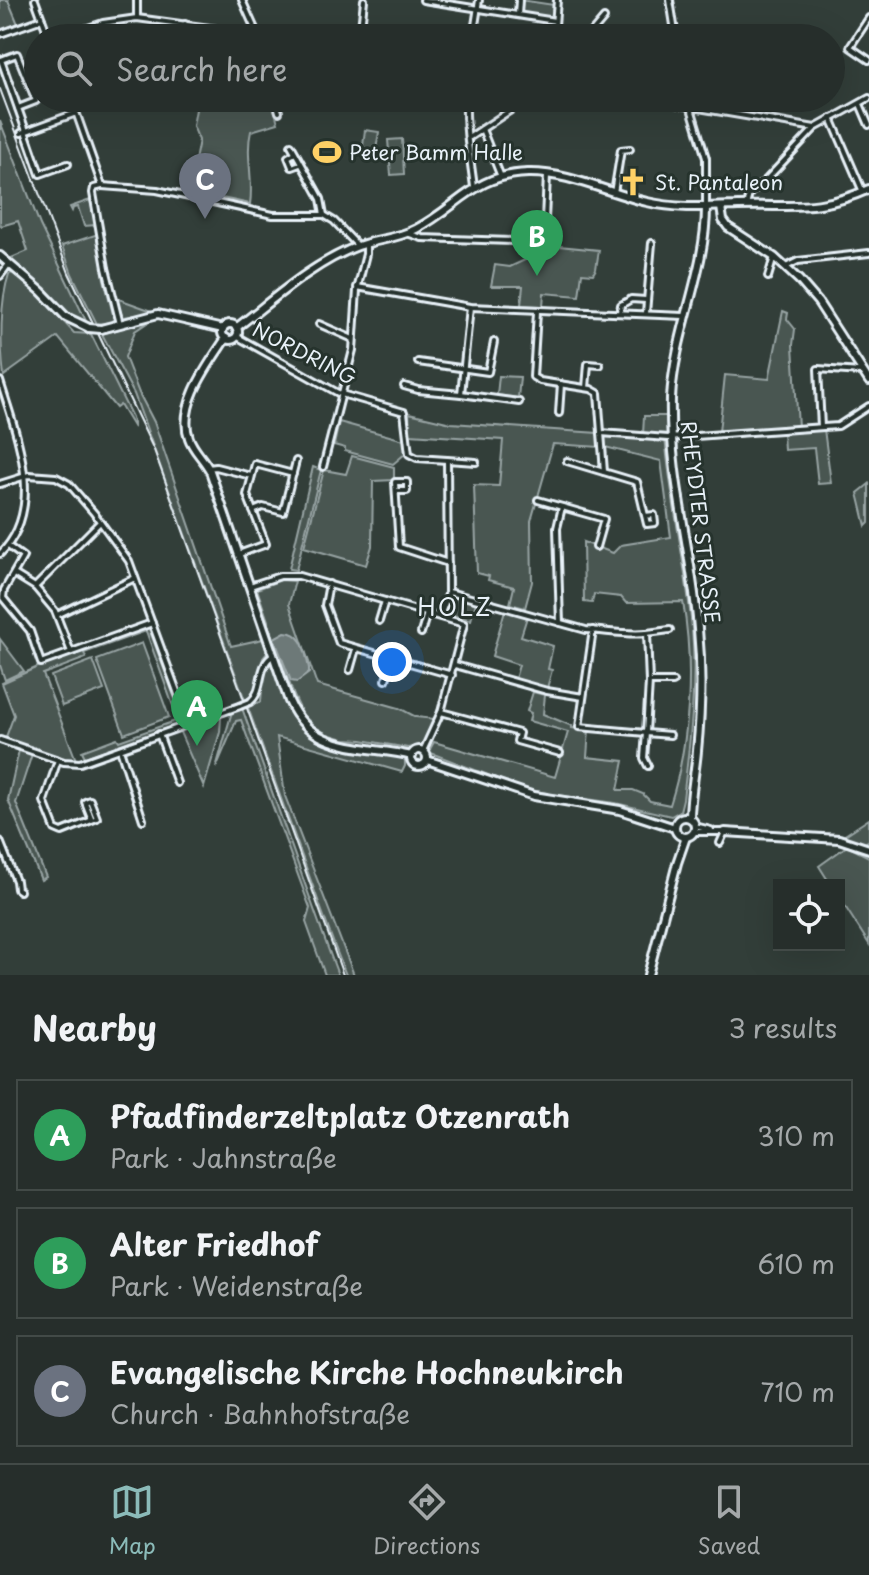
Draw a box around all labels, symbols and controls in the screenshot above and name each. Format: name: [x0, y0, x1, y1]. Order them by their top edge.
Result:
search box: [24, 24, 845, 112]
icon: search: [52, 46, 96, 90]
text: Search here: [116, 46, 288, 91]
sports icon: Peter Bamm Halle: [312, 137, 342, 167]
place label: Peter Bamm Halle: [349, 137, 523, 167]
pin: C: [179, 153, 231, 219]
church icon: St. Pantaleon: [618, 167, 648, 197]
place label: St. Pantaleon: [655, 167, 783, 197]
pin: B: [511, 210, 563, 276]
street label: NORDRING: [248, 314, 362, 392]
street label: RHEYDTER STRASSE: [674, 419, 728, 625]
district label: HOLZ: [417, 588, 493, 624]
your location: [372, 642, 412, 682]
pin: A: [171, 680, 223, 746]
map controls: [773, 879, 845, 951]
button: locate: [773, 879, 845, 951]
text: Nearby: [32, 1001, 157, 1053]
text: 3 results: [729, 1008, 837, 1047]
text: Pfadfinderzeltplatz Otzenrath: [110, 1093, 570, 1138]
text: A: [50, 1116, 70, 1155]
text: 310 m: [757, 1116, 835, 1155]
text: Park · Jahnstraße: [110, 1138, 337, 1177]
text: Alter Friedhof: [110, 1221, 319, 1266]
text: B: [51, 1244, 69, 1283]
text: 610 m: [758, 1244, 835, 1283]
text: Park · Weidenstraße: [110, 1266, 363, 1305]
text: Evangelische Kirche Hochneukirch: [110, 1349, 624, 1394]
text: C: [50, 1372, 70, 1411]
text: 710 m: [761, 1372, 835, 1411]
text: Church · Bahnhofstraße: [110, 1394, 410, 1433]
tab: Map: [109, 1480, 156, 1561]
tab: Directions: [373, 1480, 480, 1561]
tab: Saved: [698, 1480, 760, 1561]

